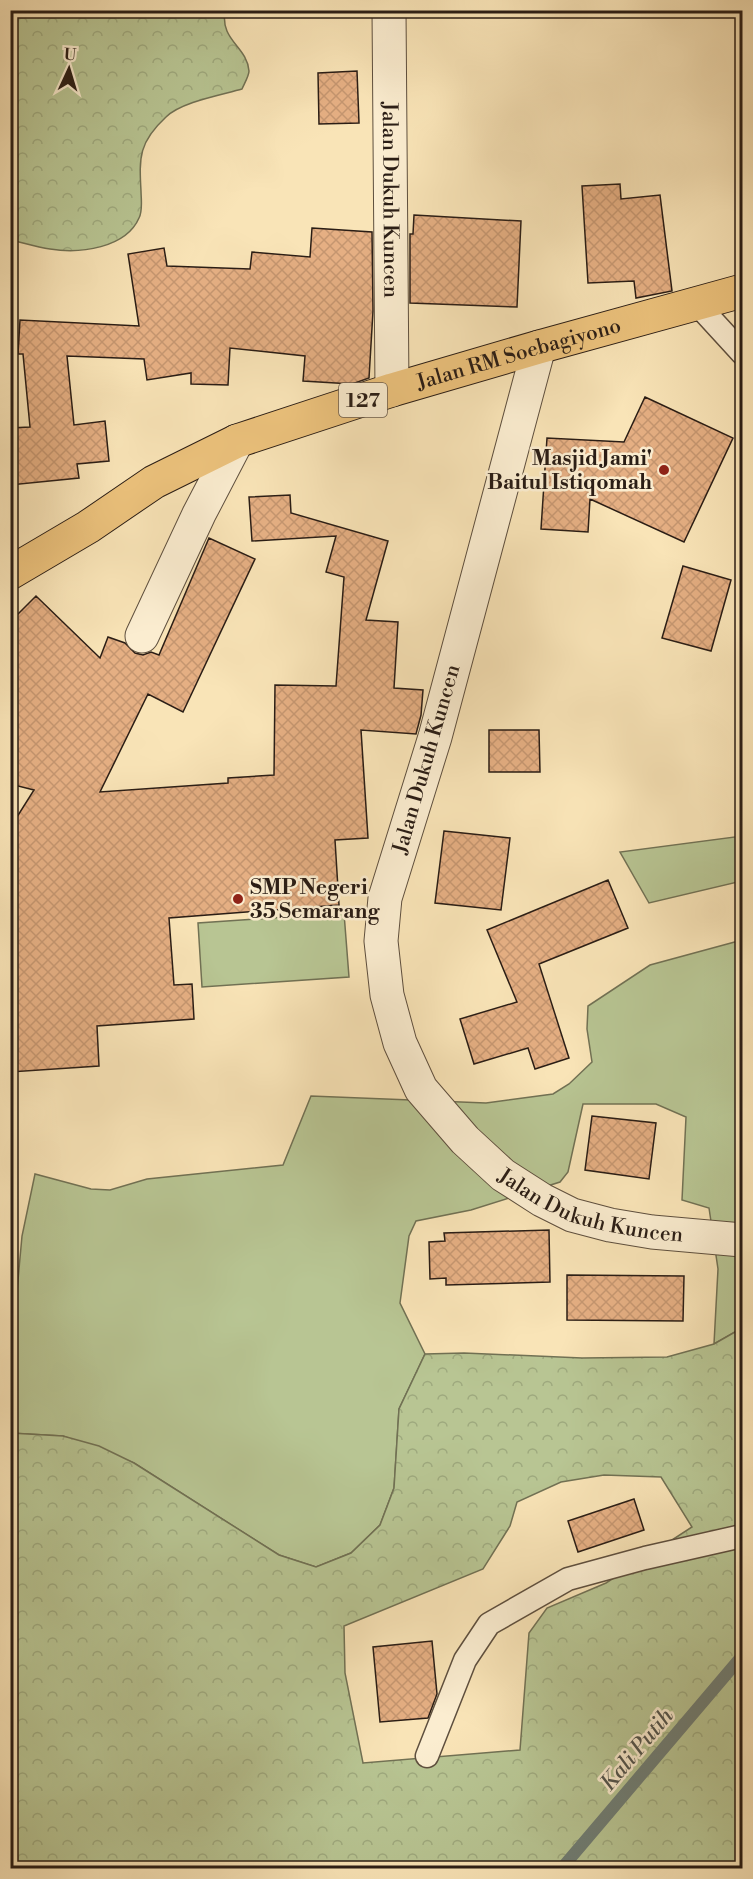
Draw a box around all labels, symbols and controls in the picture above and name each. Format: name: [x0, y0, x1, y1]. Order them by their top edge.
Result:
north arrow: [39, 39, 99, 99]
text: U: [63, 45, 77, 65]
street label: Jalan Dukuh Kuncen: [376, 101, 403, 299]
street label: Jalan RM Soebagiyono: [413, 313, 624, 396]
road number: 127: [339, 383, 387, 417]
place label: Masjid Jami' Baitul Istiqomah: [487, 446, 652, 496]
marker: Masjid Jami' Baitul Istiqomah: [657, 463, 671, 477]
street label: Jalan Dukuh Kuncen: [387, 661, 467, 858]
place label: SMP Negeri 35 Semarang: [250, 875, 380, 925]
marker: SMP Negeri 35 Semarang: [231, 892, 245, 906]
street label: Jalan Dukuh Kuncen: [492, 1163, 685, 1249]
water label: Kali Putih: [595, 1703, 680, 1797]

